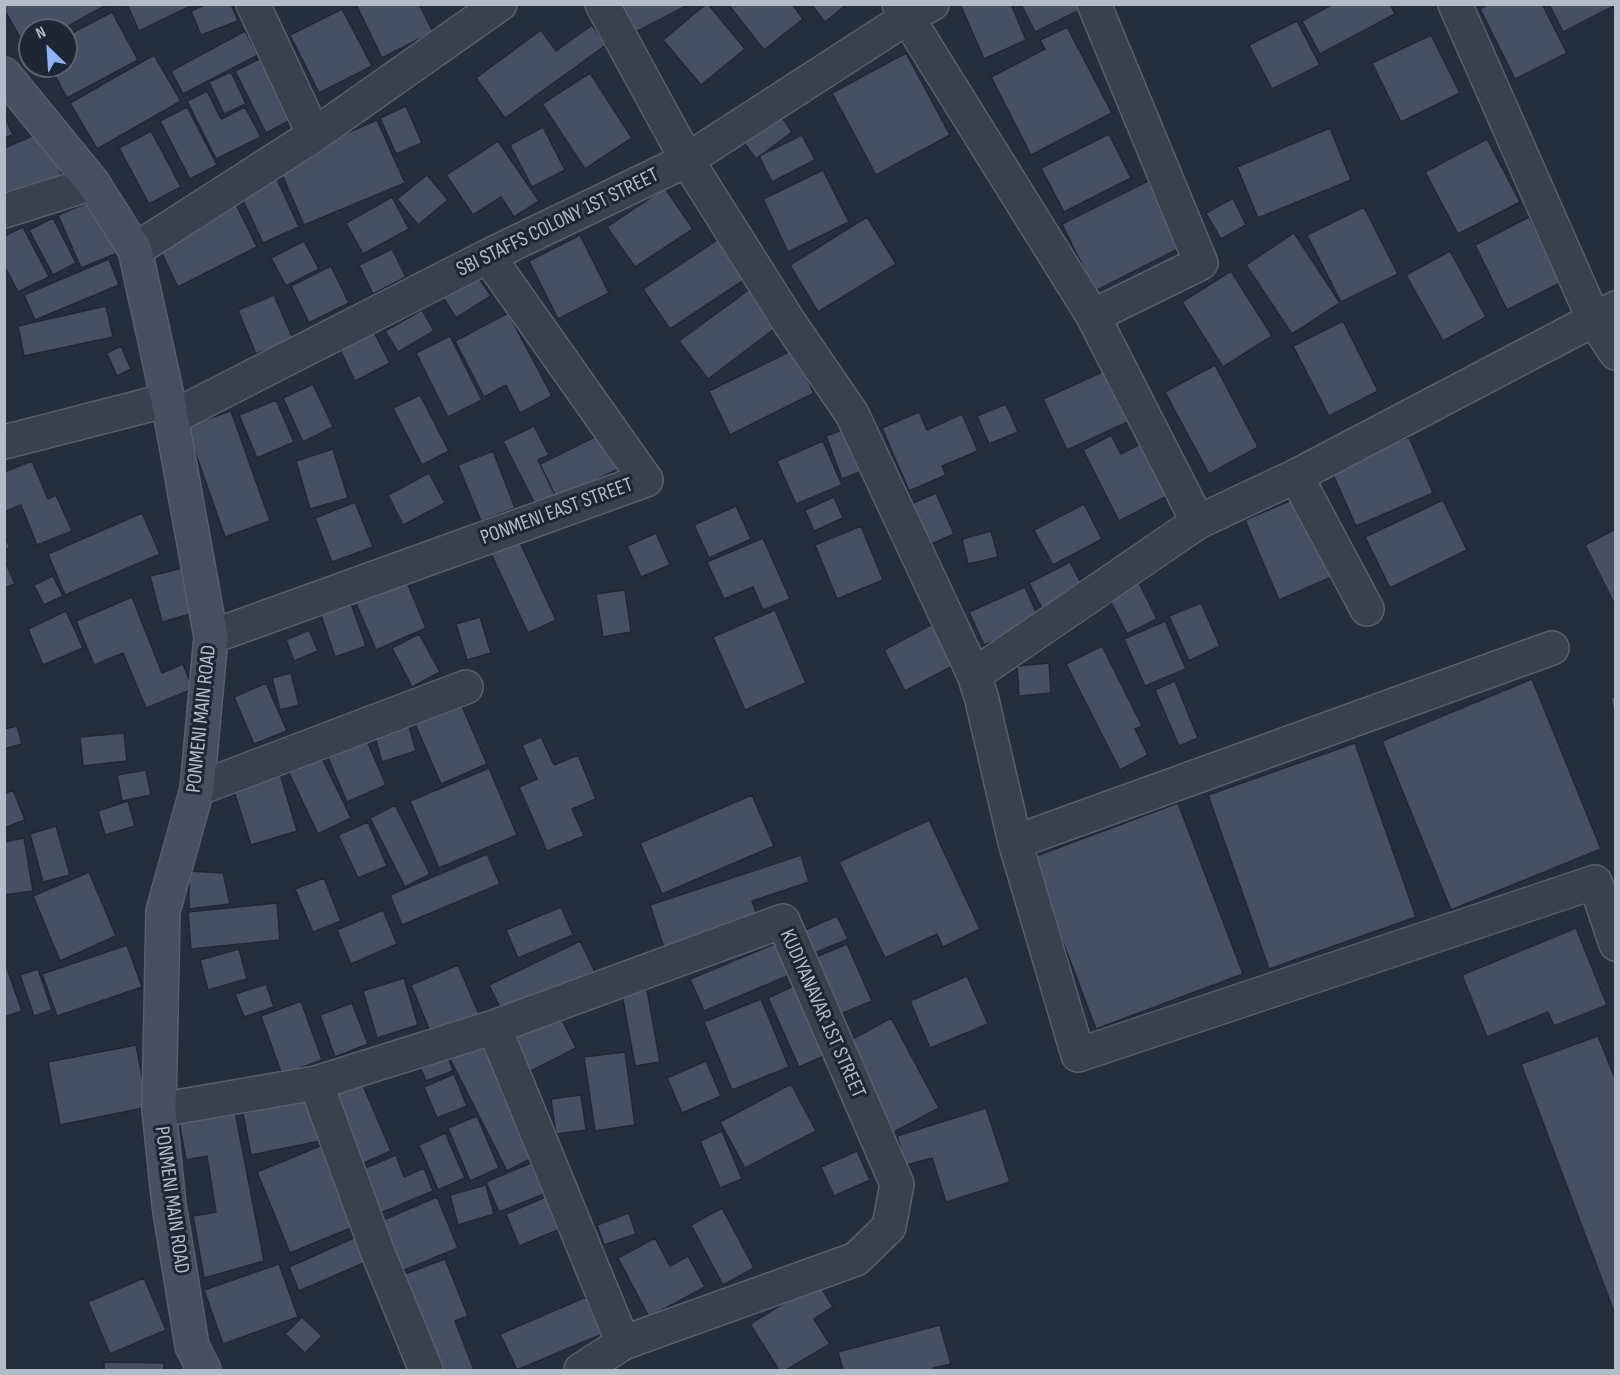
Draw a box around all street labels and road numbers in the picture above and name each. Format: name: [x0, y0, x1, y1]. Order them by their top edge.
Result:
street label: SBI STAFFS COLONY 1ST STREET: [453, 163, 663, 283]
street label: PONMENI EAST STREET: [477, 473, 637, 551]
street label: PONMENI MAIN ROAD: [182, 644, 222, 794]
street label: KUDIYANAVAR 1ST STREET: [773, 926, 871, 1102]
street label: PONMENI MAIN ROAD: [148, 1125, 194, 1275]

